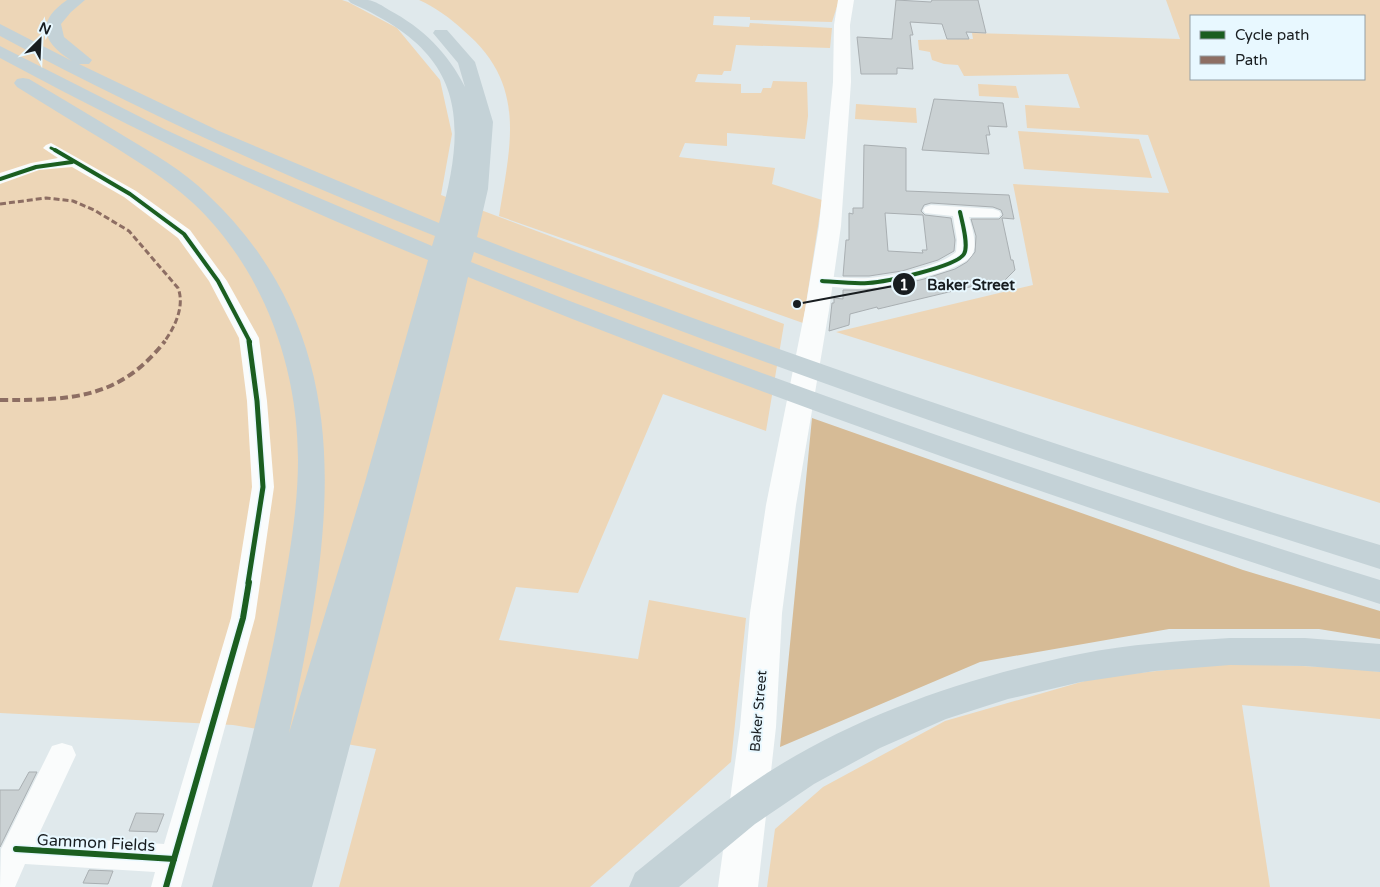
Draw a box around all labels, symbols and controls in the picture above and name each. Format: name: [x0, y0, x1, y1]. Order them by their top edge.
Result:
north arrow: [15, 15, 65, 65]
legend: [1190, 15, 1365, 80]
text: N: [36, 19, 54, 39]
text: Cycle path: [1235, 26, 1309, 44]
text: Path: [1235, 51, 1268, 69]
callout: Baker Street: [892, 269, 1025, 299]
text: 1: [899, 276, 909, 294]
text: Baker Street: [927, 276, 1015, 294]
street label: Baker Street: [746, 669, 771, 753]
street label: Gammon Fields: [36, 830, 156, 856]

